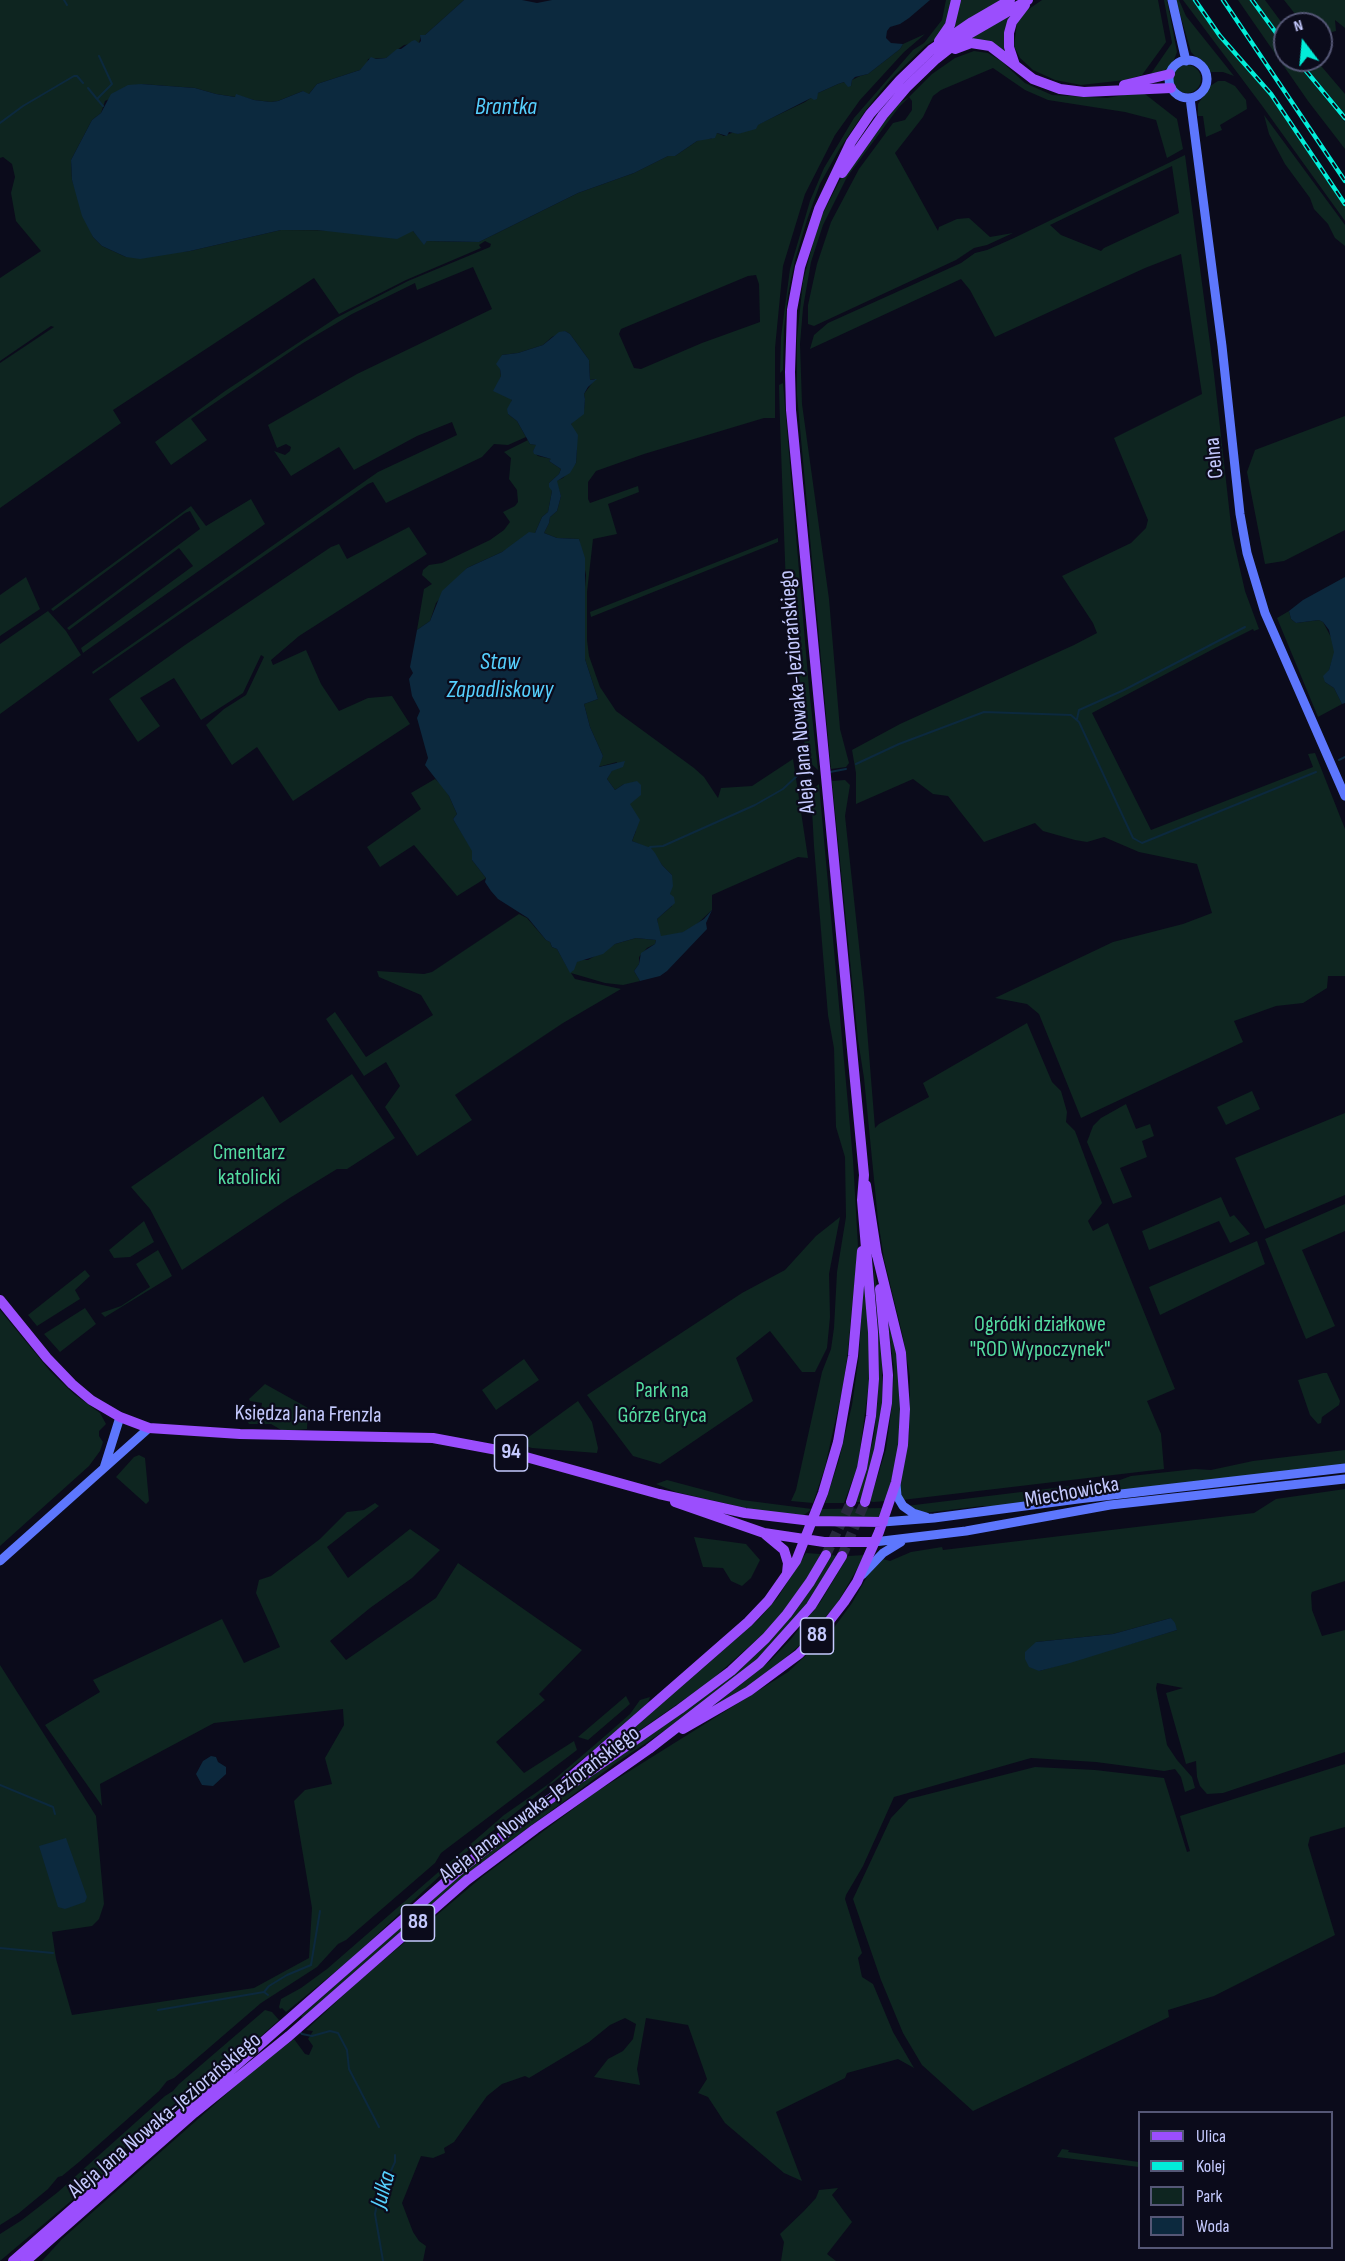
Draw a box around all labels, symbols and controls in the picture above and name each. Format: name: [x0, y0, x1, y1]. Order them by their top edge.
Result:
north arrow: [1273, 12, 1333, 72]
text: N: [1292, 16, 1305, 36]
water label: Brantka: [475, 94, 537, 122]
street label: Celna: [1200, 436, 1230, 480]
street label: Aleja Jana Nowaka-Jeziorańskiego: [774, 569, 822, 815]
water label: Staw Zapadliskowy: [447, 649, 553, 705]
park label: Cmentarz katolicki: [213, 1140, 285, 1192]
park label: Ogródki działkowe "ROD Wypoczynek": [970, 1312, 1110, 1364]
park label: Park na Górze Gryca: [617, 1378, 707, 1430]
street label: Księdza Jana Frenzla: [234, 1401, 382, 1429]
road number: 94: [494, 1435, 528, 1471]
street label: Miechowicka: [1023, 1472, 1121, 1514]
road number: 88: [800, 1618, 834, 1654]
street label: Aleja Jana Nowaka-Jeziorańskiego: [434, 1721, 646, 1889]
road number: 88: [402, 1905, 434, 1941]
street label: Aleja Jana Nowaka-Jeziorańskiego: [63, 2027, 267, 2205]
legend: [1138, 2111, 1333, 2249]
text: Ulica: [1196, 2126, 1226, 2147]
text: Kolej: [1196, 2156, 1225, 2177]
water label: Julka: [365, 2168, 403, 2212]
text: Park: [1196, 2186, 1222, 2207]
text: Woda: [1196, 2216, 1229, 2237]

